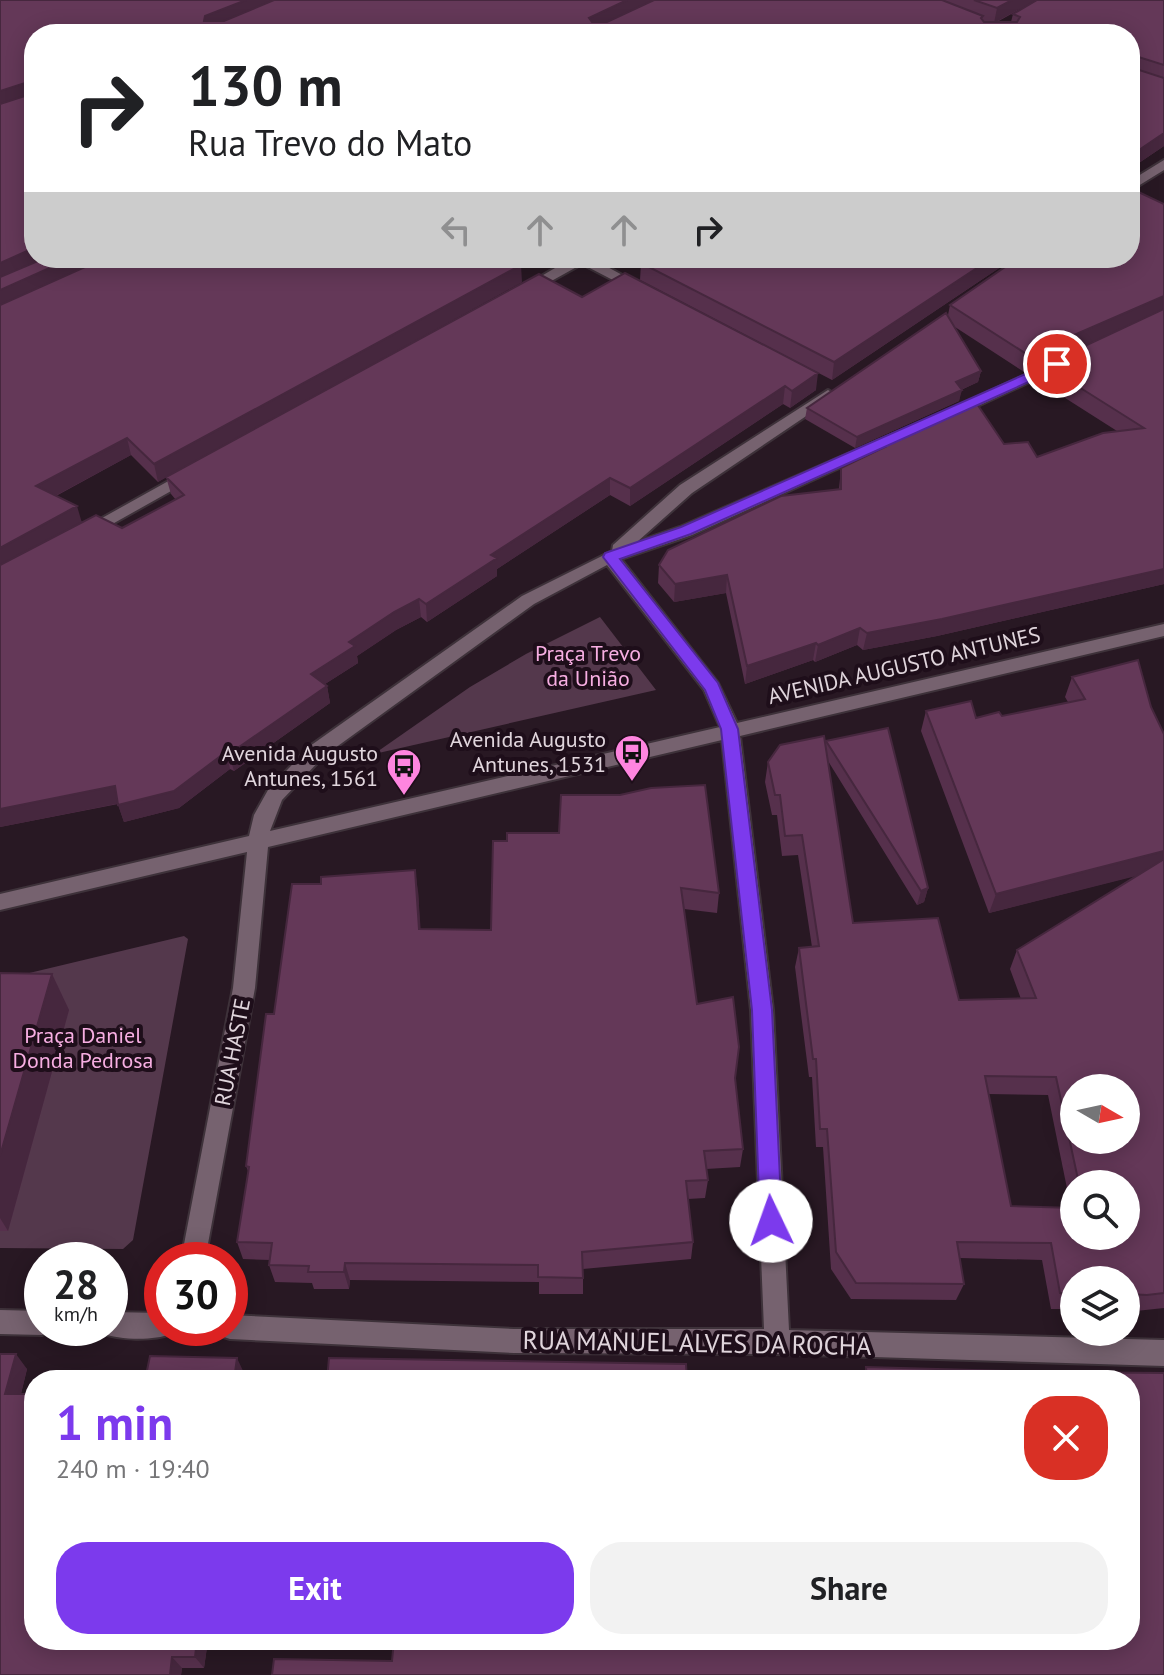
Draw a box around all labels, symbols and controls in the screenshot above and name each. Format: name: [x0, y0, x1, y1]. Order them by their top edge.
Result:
text: 130 m: [188, 49, 343, 121]
icon: right: [56, 56, 160, 160]
text: Rua Trevo do Mato: [188, 119, 472, 166]
icon: left: [434, 208, 478, 252]
icon: ahead: [518, 208, 562, 252]
icon: ahead: [602, 208, 646, 252]
icon: right: [686, 208, 730, 252]
pin: [1023, 330, 1091, 398]
icon: arrive: [1035, 342, 1079, 386]
street label: AVENIDA AUGUSTO ANTUNES: [765, 620, 1043, 710]
park label: Praça Trevo da União: [535, 639, 641, 692]
place label: Avenida Augusto Antunes, 1531: [450, 725, 606, 778]
bus stop icon: Avenida Augusto Antunes, 1531: [613, 733, 651, 783]
place label: Avenida Augusto Antunes, 1561: [222, 739, 378, 792]
bus stop icon: Avenida Augusto Antunes, 1561: [385, 747, 423, 797]
street label: RUA HASTE: [208, 996, 256, 1108]
park label: Praça Daniel Donda Pedrosa: [13, 1021, 153, 1074]
north arrow: [1060, 1074, 1140, 1154]
map controls: [1060, 1074, 1140, 1346]
button: search: [1060, 1170, 1140, 1250]
position arrow: [729, 1179, 813, 1263]
speed limit sign: 30: [144, 1242, 248, 1346]
text: 28: [53, 1258, 99, 1310]
button: layers: [1060, 1266, 1140, 1346]
text: km/h: [54, 1301, 98, 1327]
street label: RUA MANUEL ALVES DA ROCHA: [522, 1323, 872, 1362]
text: 1 min: [56, 1391, 173, 1453]
button: close: [1024, 1396, 1108, 1480]
text: 240 m · 19:40: [56, 1452, 210, 1485]
button: Exit: [56, 1542, 574, 1634]
button: Share: [590, 1542, 1108, 1634]

